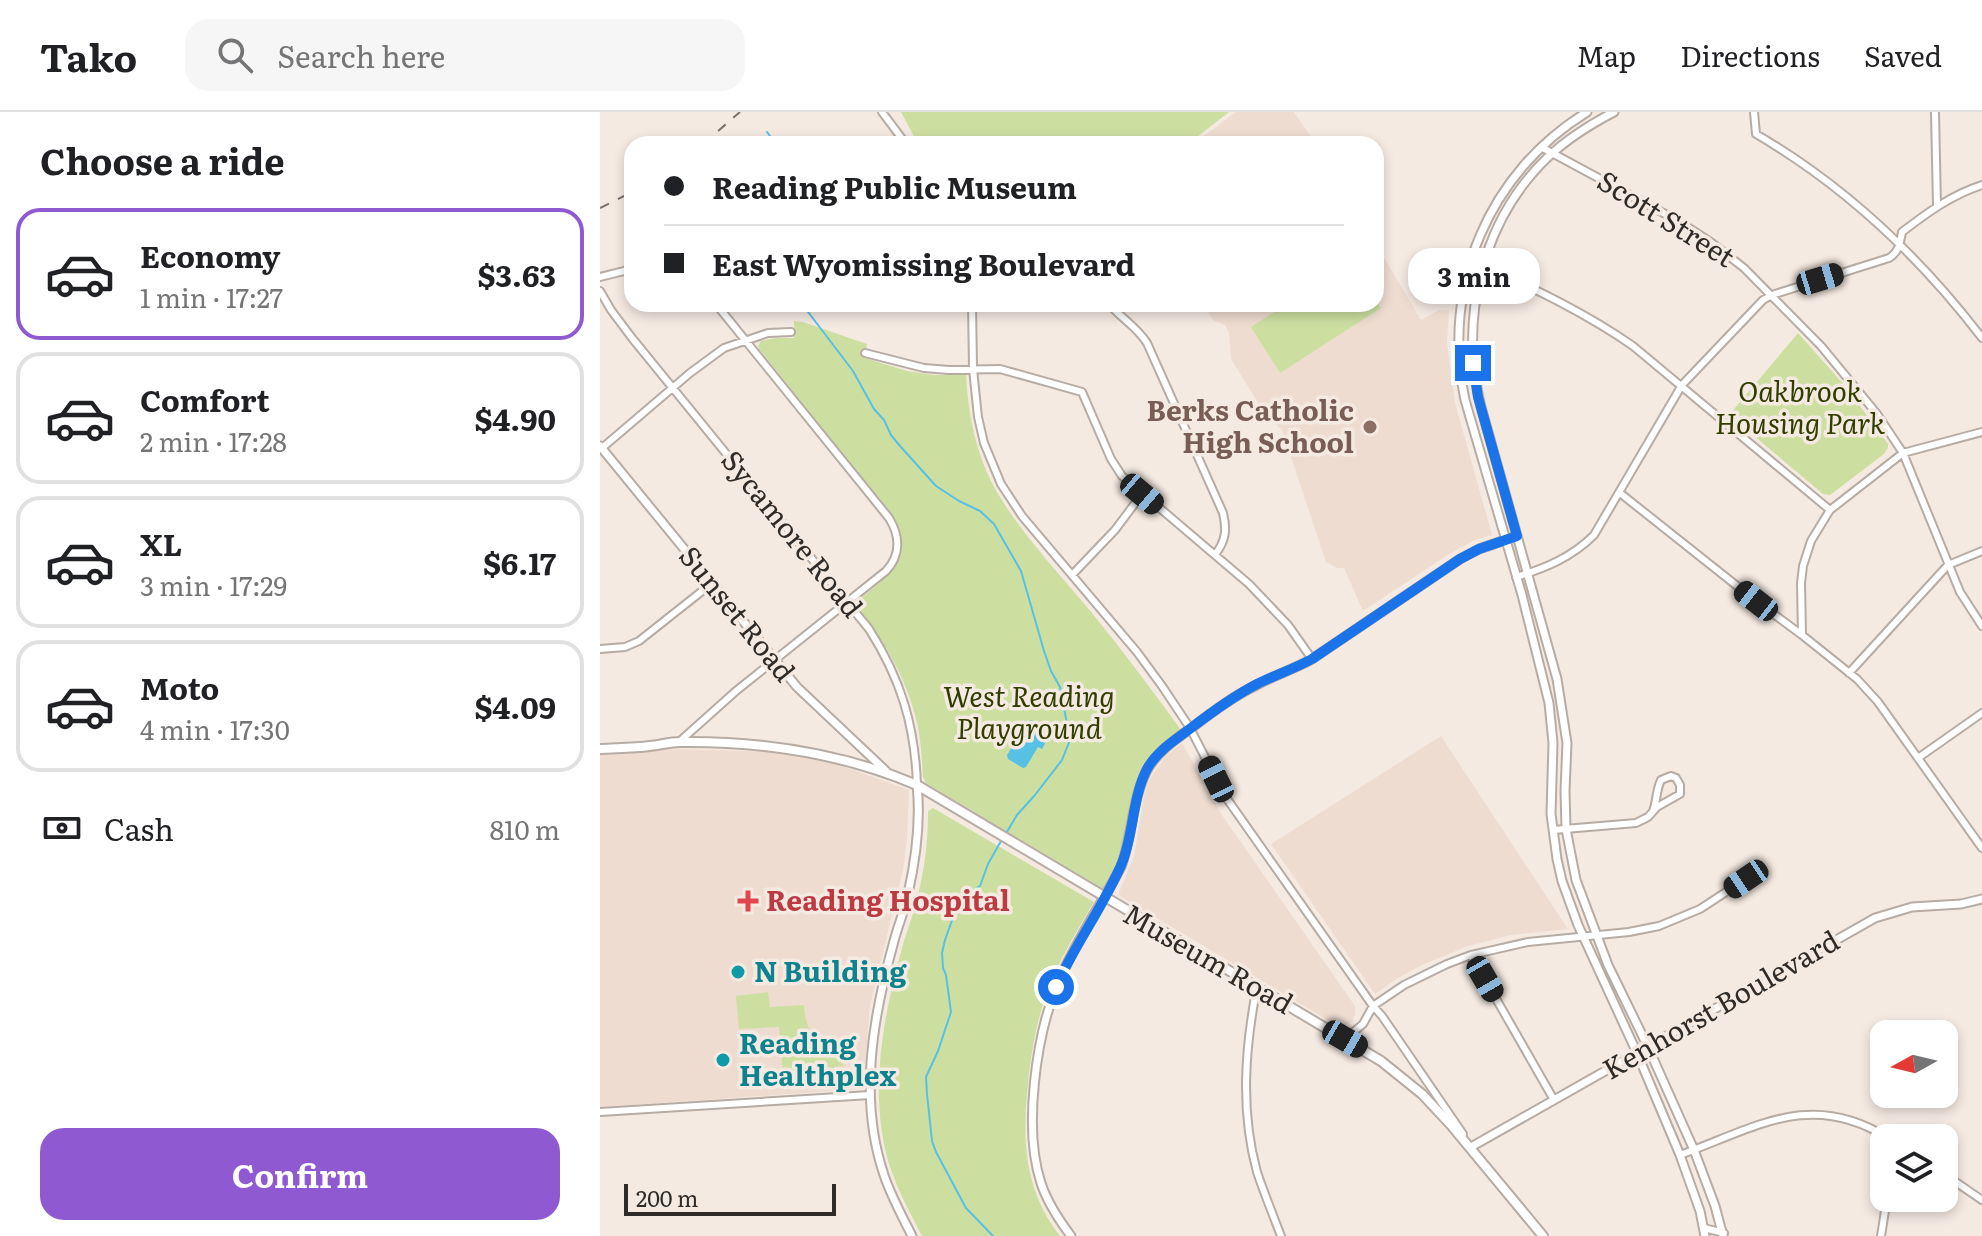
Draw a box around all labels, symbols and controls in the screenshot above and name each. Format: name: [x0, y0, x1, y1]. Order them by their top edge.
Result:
search box: [185, 19, 745, 91]
text: Tako: [40, 27, 137, 84]
icon: search: [213, 33, 257, 77]
text: Search here: [277, 33, 445, 77]
text: Map: [1577, 34, 1636, 76]
text: Directions: [1680, 34, 1820, 76]
text: Saved: [1864, 34, 1942, 76]
text: Choose a ride: [40, 133, 285, 186]
street label: Scott Street: [1590, 158, 1744, 277]
text: Reading Public Museum: [712, 164, 1077, 208]
text: Economy: [140, 233, 280, 277]
icon: car: [44, 238, 116, 310]
text: East Wyomissing Boulevard: [712, 241, 1135, 285]
callout: 3 min: [1407, 247, 1539, 303]
text: $3.63: [477, 252, 556, 296]
text: 3 min: [1437, 256, 1511, 295]
car: [1794, 261, 1846, 297]
text: 1 min · 17:27: [140, 277, 283, 316]
route end: [1455, 345, 1491, 381]
park label: Oakbrook Housing Park: [1715, 369, 1886, 443]
text: Comfort: [140, 377, 270, 421]
icon: car: [44, 382, 116, 454]
place label: Berks Catholic High School: [1147, 388, 1354, 462]
text: $4.90: [474, 396, 556, 440]
marker: Berks Catholic High School: [1361, 418, 1379, 436]
text: 2 min · 17:28: [140, 421, 287, 460]
street label: Sycamore Road: [713, 440, 874, 625]
car: [1116, 469, 1168, 519]
text: XL: [140, 521, 182, 565]
icon: car: [44, 526, 116, 598]
street label: Sunset Road: [671, 536, 807, 690]
text: $6.17: [483, 540, 556, 584]
text: 3 min · 17:29: [140, 565, 287, 604]
car: [1730, 577, 1782, 625]
text: Moto: [140, 665, 219, 709]
icon: car: [44, 670, 116, 742]
park label: West Reading Playground: [943, 674, 1115, 748]
text: $4.09: [474, 684, 556, 728]
text: 4 min · 17:30: [140, 709, 290, 748]
car: [1195, 752, 1237, 806]
icon: cash: [40, 806, 84, 850]
text: Cash: [104, 806, 174, 850]
text: 810 m: [490, 809, 560, 848]
car: [1719, 856, 1773, 902]
place label: Reading Hospital: [766, 878, 1010, 920]
marker: Reading Hospital: [737, 890, 759, 912]
street label: Museum Road: [1116, 892, 1302, 1023]
street label: Kenhorst Boulevard: [1594, 918, 1846, 1088]
place label: N Building: [754, 949, 907, 991]
car: [1463, 952, 1507, 1006]
marker: N Building: [729, 963, 747, 981]
route start: [1038, 969, 1074, 1005]
car: [1318, 1017, 1372, 1061]
north arrow: [1870, 1020, 1958, 1108]
map controls: [1870, 1020, 1958, 1212]
place label: Reading Healthplex: [739, 1021, 896, 1095]
marker: Reading Healthplex: [714, 1051, 732, 1069]
button: layers: [1870, 1124, 1958, 1212]
button: Confirm: [40, 1128, 560, 1220]
scale bar: [624, 1180, 836, 1216]
text: 200 m: [636, 1181, 698, 1214]

